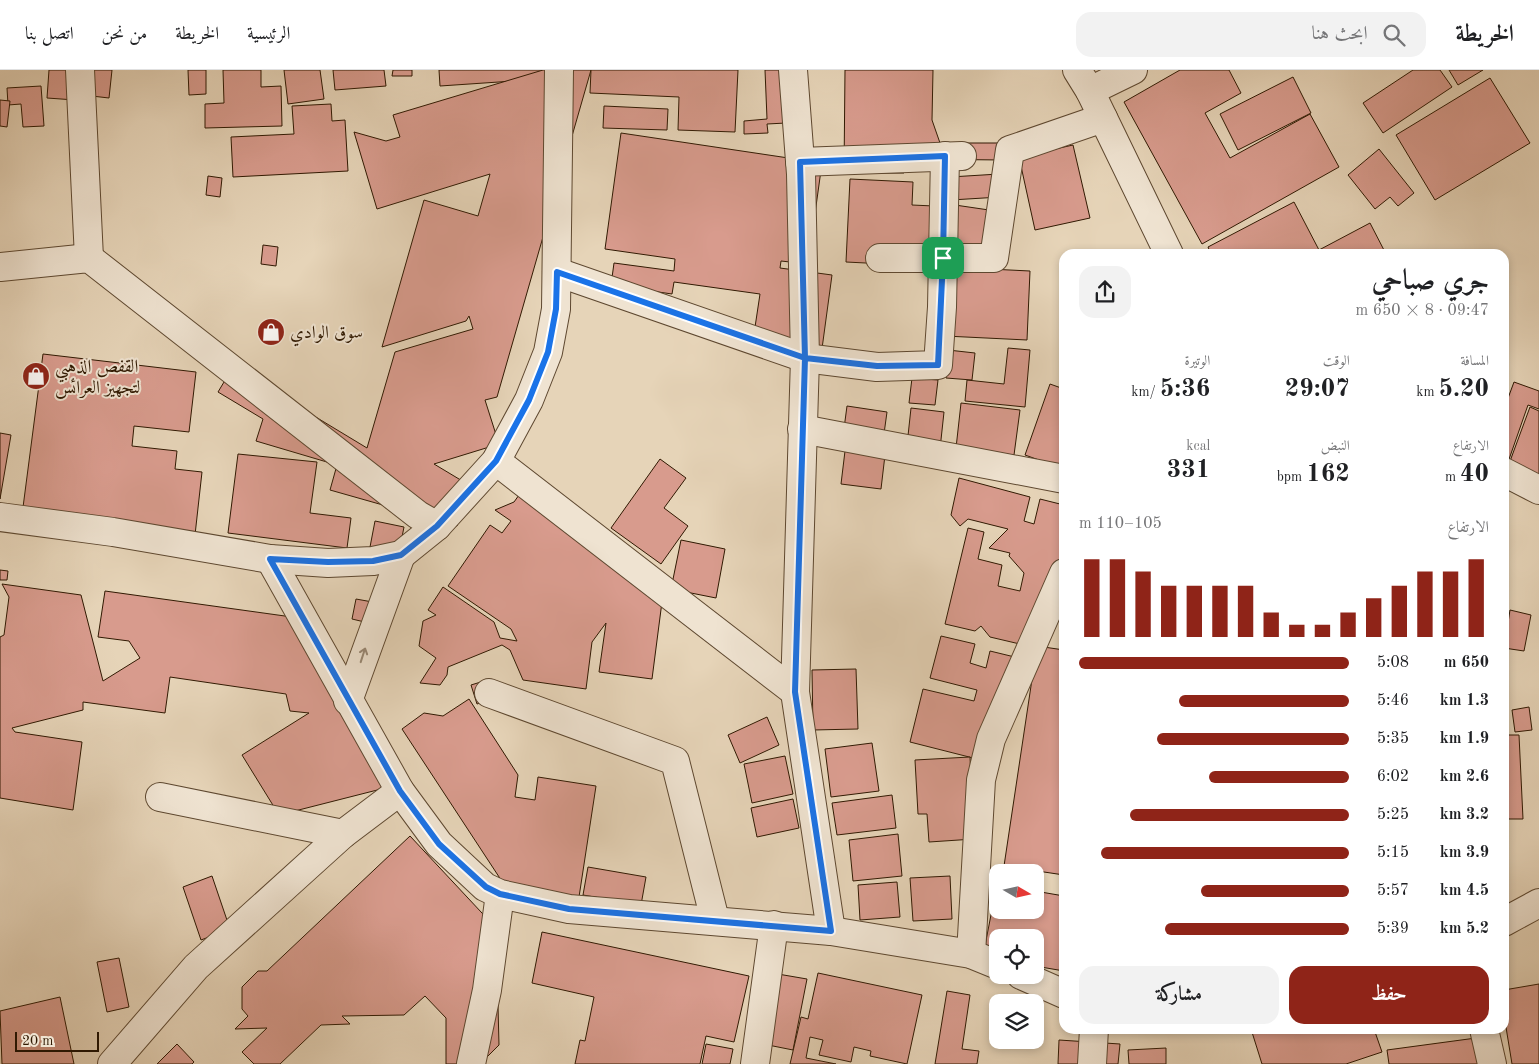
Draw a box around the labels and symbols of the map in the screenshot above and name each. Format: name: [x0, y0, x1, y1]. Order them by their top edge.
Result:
pin: [922, 237, 964, 279]
shop icon: سوق الوادي: [256, 317, 286, 347]
place label: سوق الوادي: [290, 324, 363, 347]
place label: القفص الذهبي لتجهيز العرائس: [55, 358, 140, 399]
shop icon: القفص الذهبي لتجهيز العرائس: [21, 361, 51, 391]
one-way arrow: [359, 647, 369, 663]
north arrow: [989, 864, 1044, 919]
scale bar: [15, 1029, 99, 1052]

